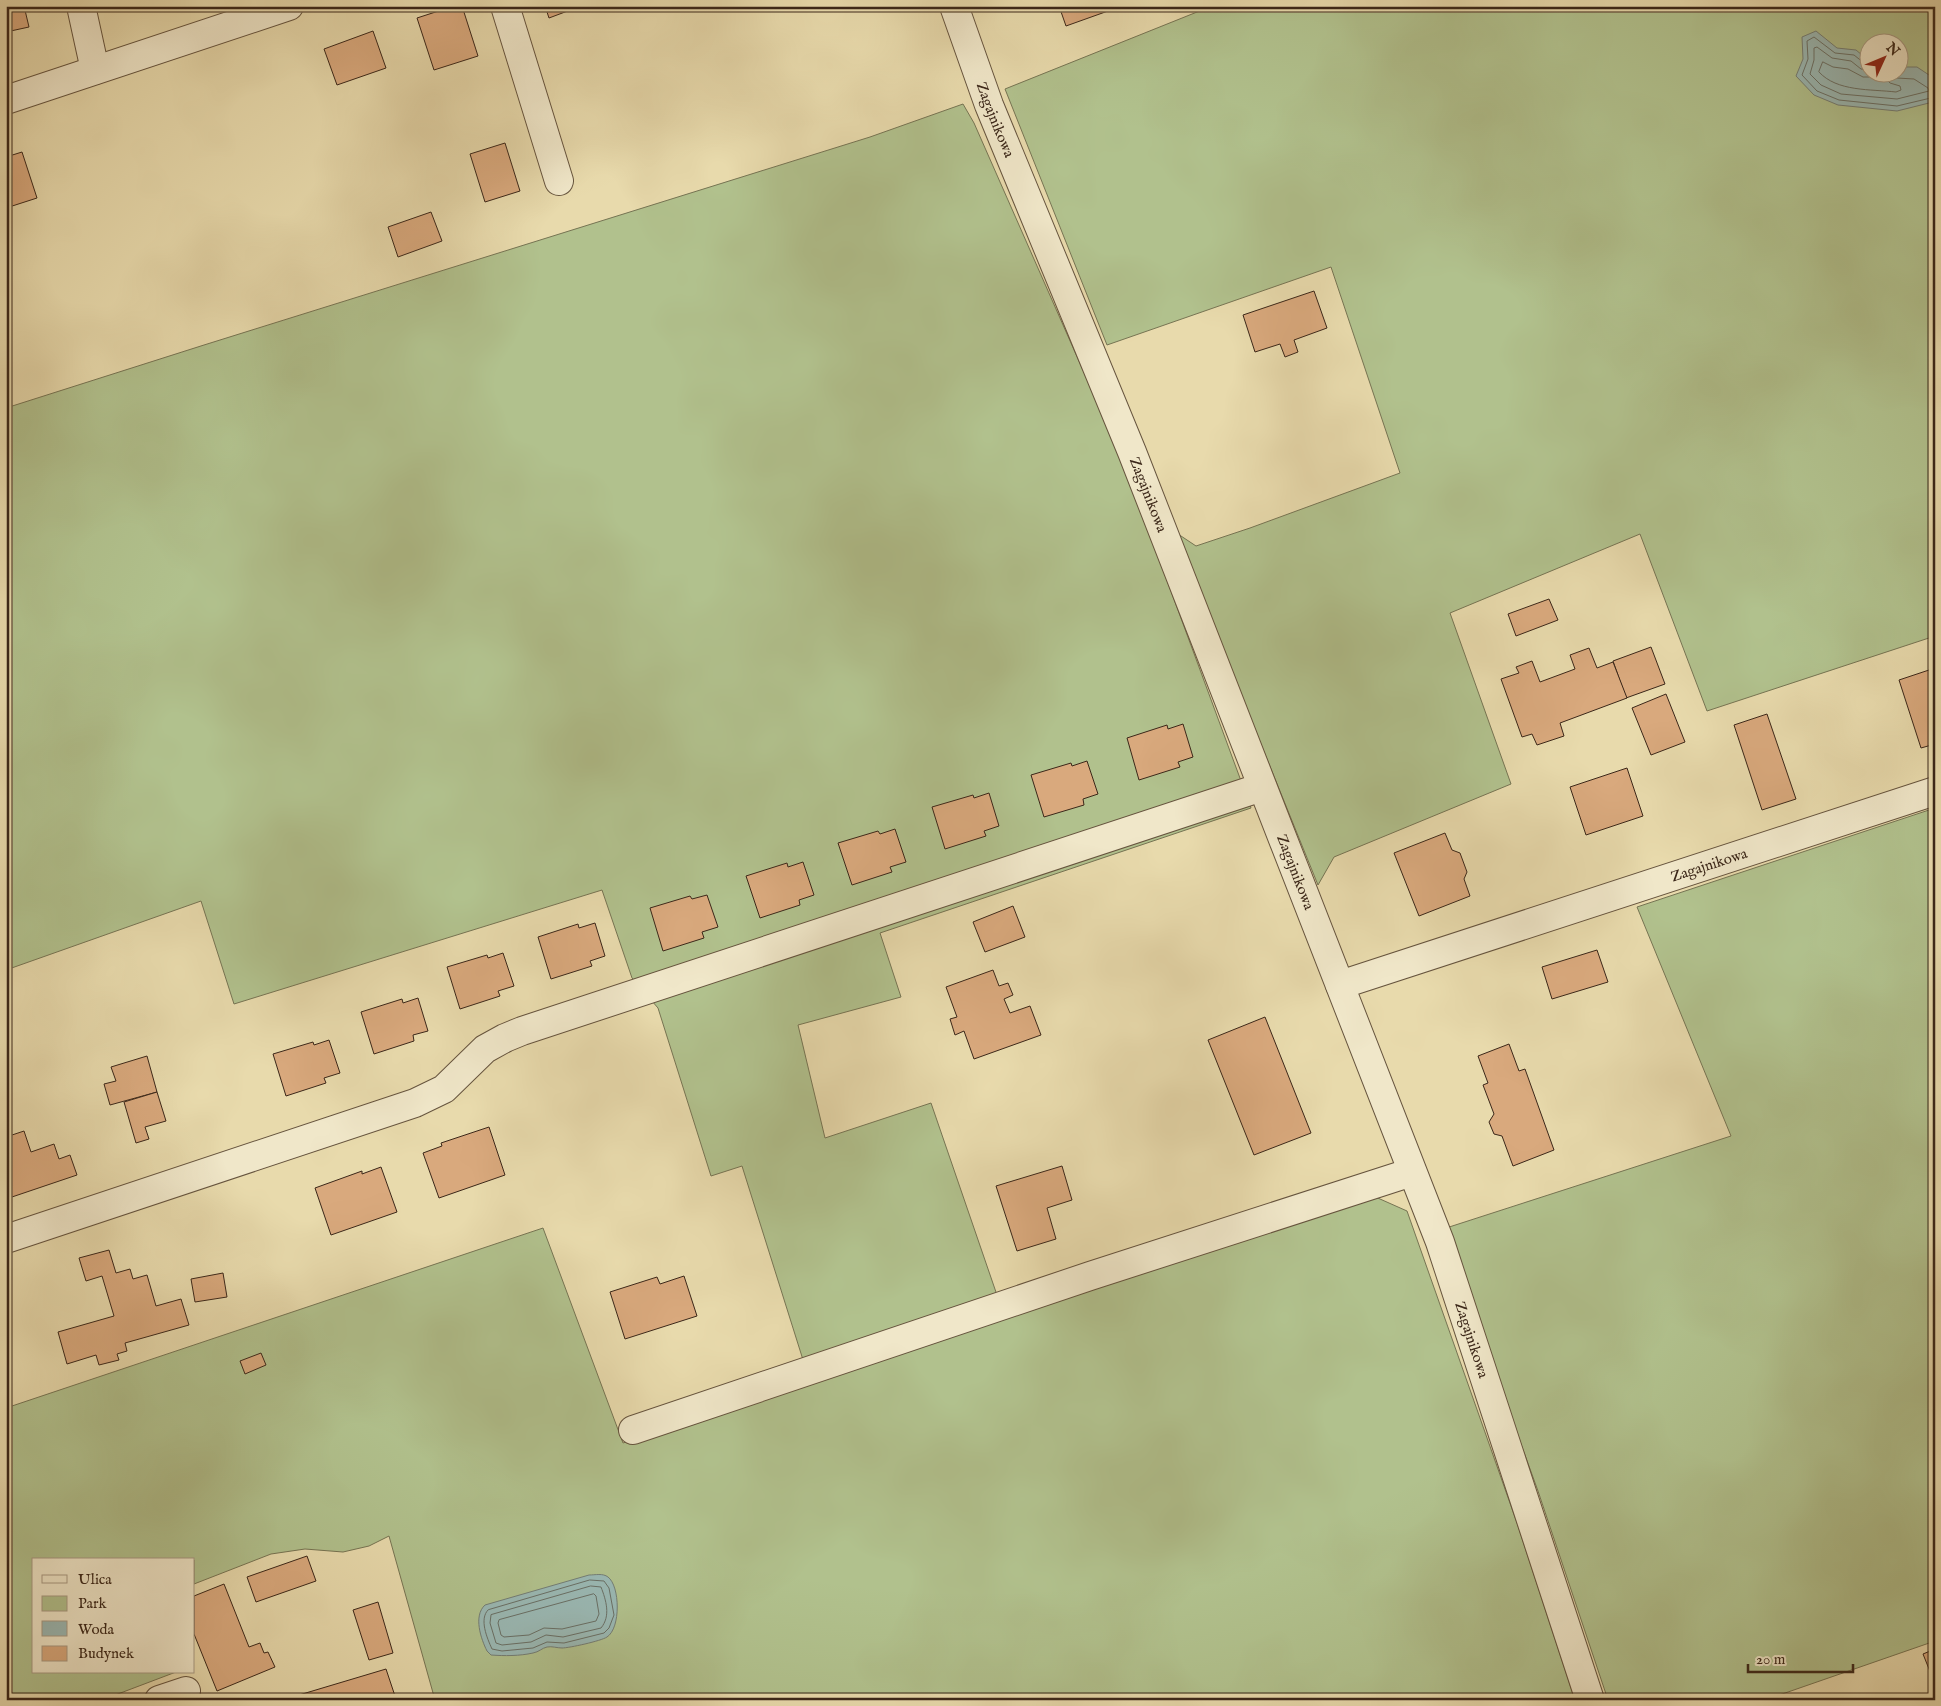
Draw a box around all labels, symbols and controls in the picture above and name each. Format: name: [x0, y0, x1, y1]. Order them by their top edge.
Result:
north arrow: [1858, 32, 1908, 82]
text: N: [1881, 38, 1903, 60]
street label: Zagajnikowa: [972, 79, 1019, 161]
street label: Zagajnikowa: [1125, 454, 1172, 535]
street label: Zagajnikowa: [1272, 831, 1319, 913]
street label: Zagajnikowa: [1668, 843, 1750, 886]
street label: Zagajnikowa: [1451, 1299, 1494, 1381]
legend: [32, 1558, 195, 1674]
text: Ulica: [78, 1570, 112, 1589]
text: Park: [78, 1594, 108, 1613]
text: Woda: [78, 1620, 115, 1639]
scale bar: [1748, 1641, 1854, 1673]
text: Budynek: [78, 1644, 135, 1663]
text: 20 m: [1756, 1650, 1786, 1669]

